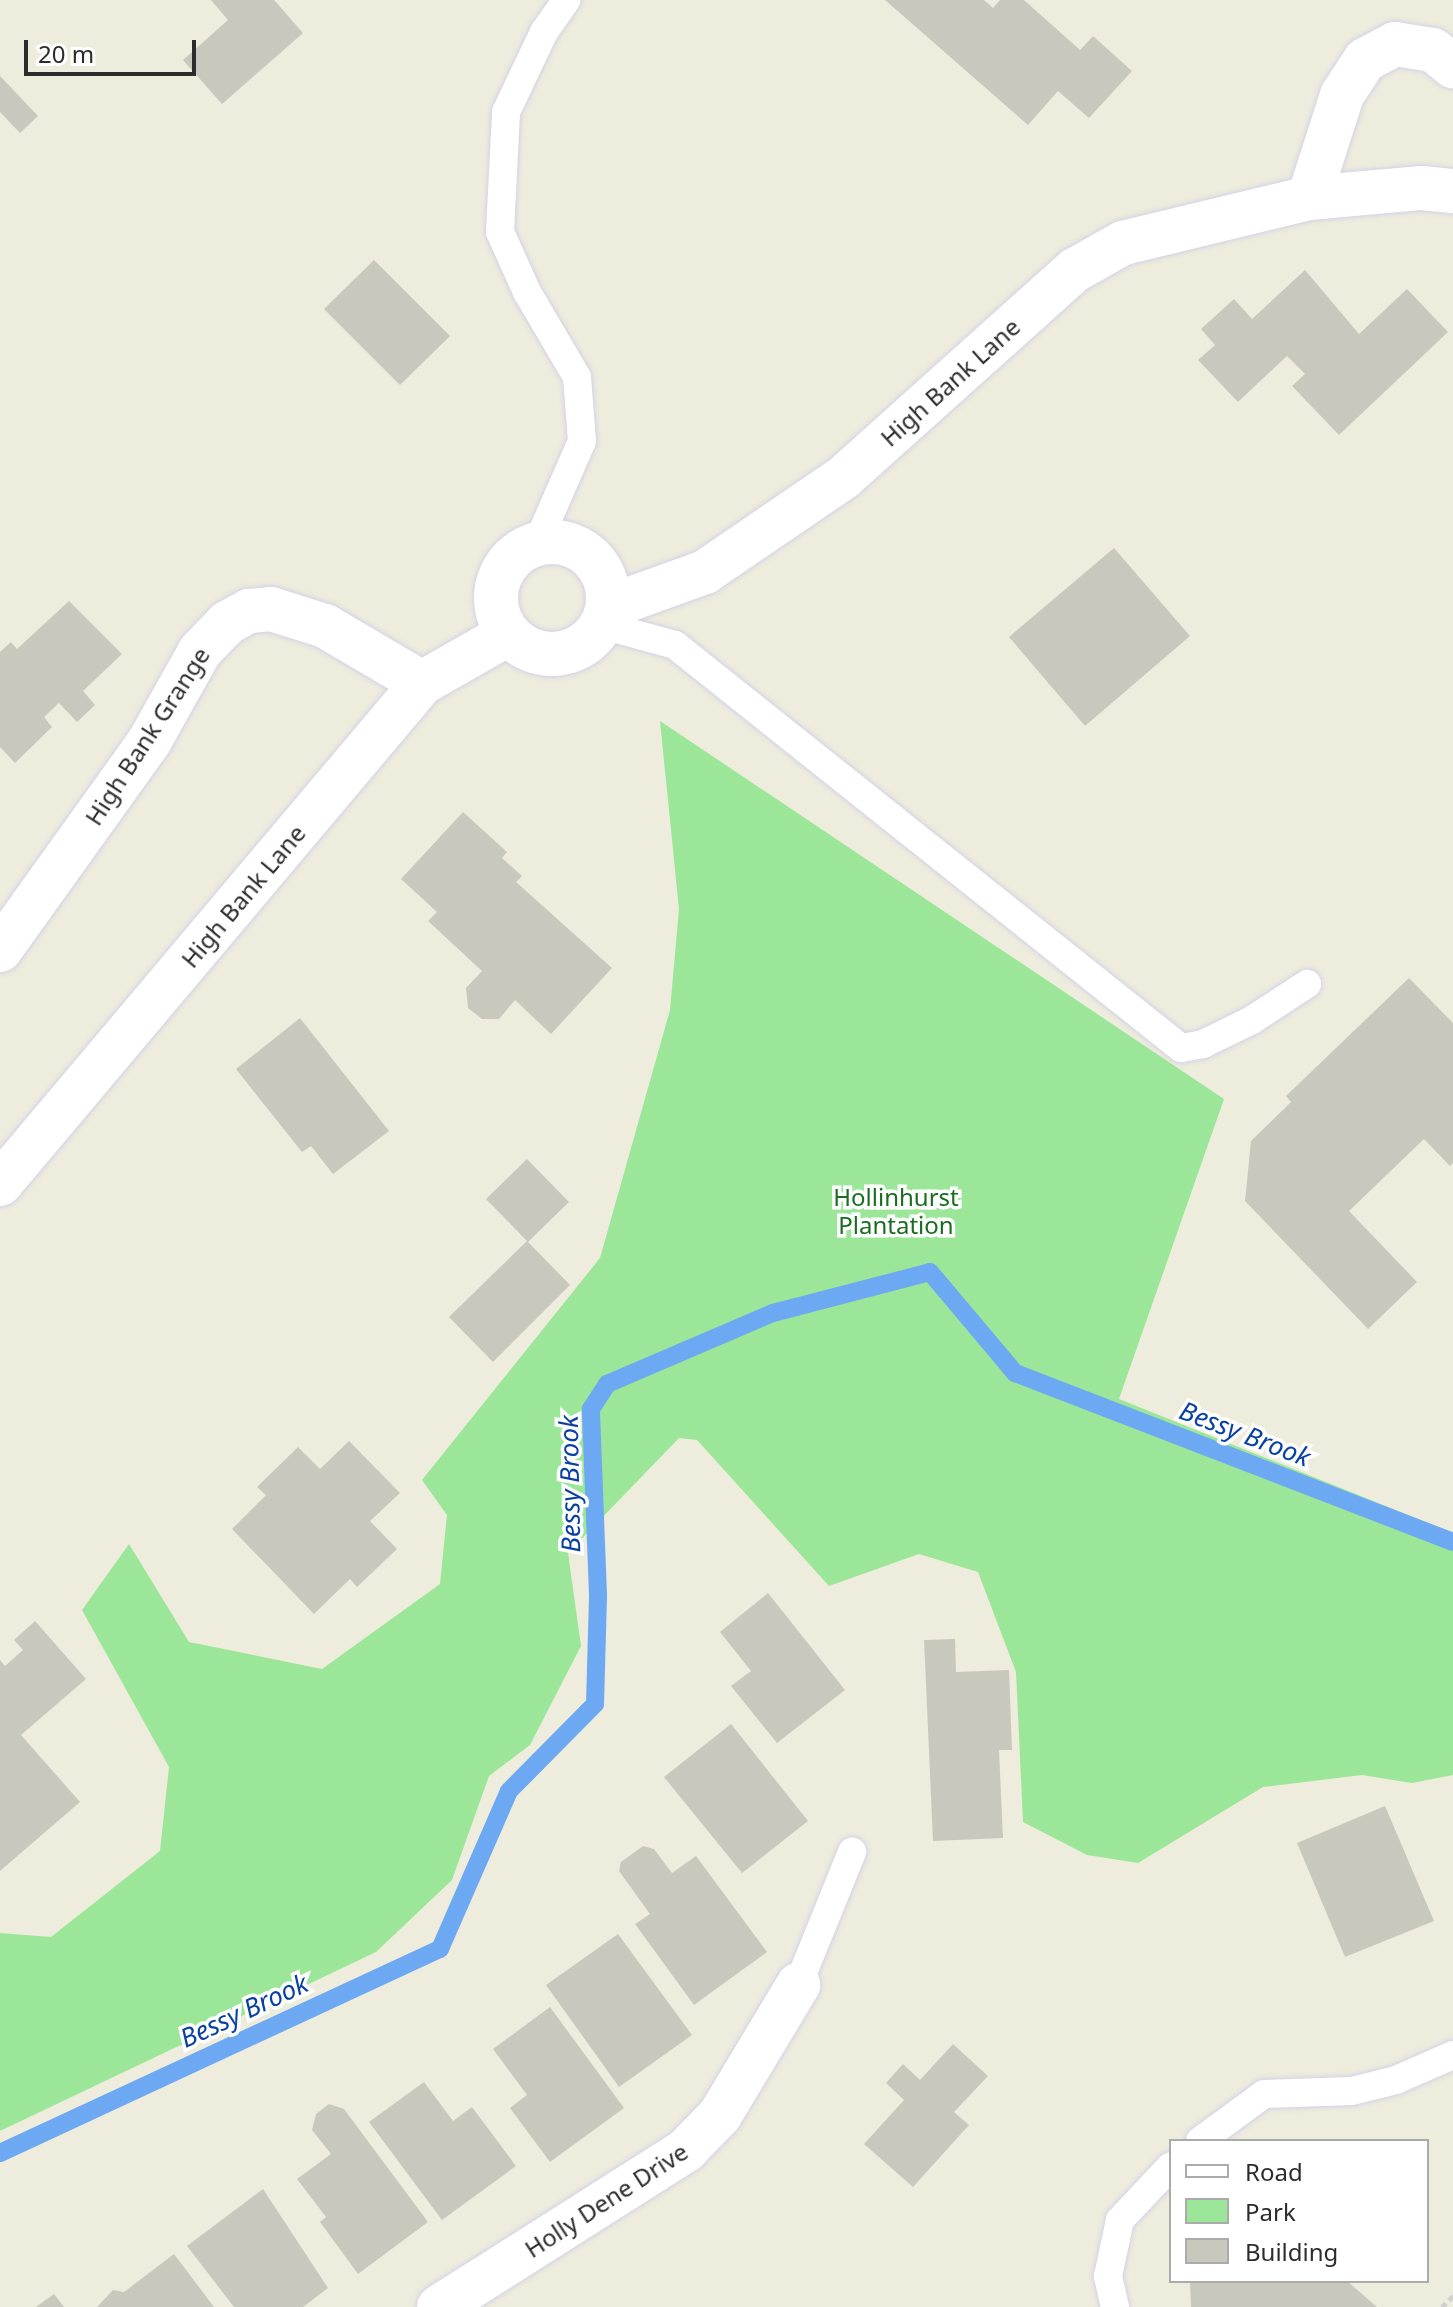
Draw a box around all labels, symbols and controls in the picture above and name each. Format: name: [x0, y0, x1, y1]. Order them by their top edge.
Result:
scale bar: [28, 24, 200, 74]
text: 20 m: [38, 37, 94, 70]
street label: High Bank Lane: [875, 312, 1025, 452]
street label: High Bank Grange: [79, 642, 215, 830]
street label: High Bank Lane: [175, 819, 311, 973]
park label: Hollinhurst Plantation: [833, 1183, 959, 1239]
water label: Bessy Brook: [1175, 1395, 1315, 1473]
water label: Bessy Brook: [553, 1415, 587, 1553]
water label: Bessy Brook: [175, 1968, 313, 2054]
street label: Holly Dene Drive: [519, 2137, 693, 2263]
legend: [1169, 2139, 1429, 2283]
text: Road: [1245, 2155, 1303, 2188]
text: Park: [1245, 2195, 1296, 2228]
text: Building: [1245, 2235, 1338, 2268]

